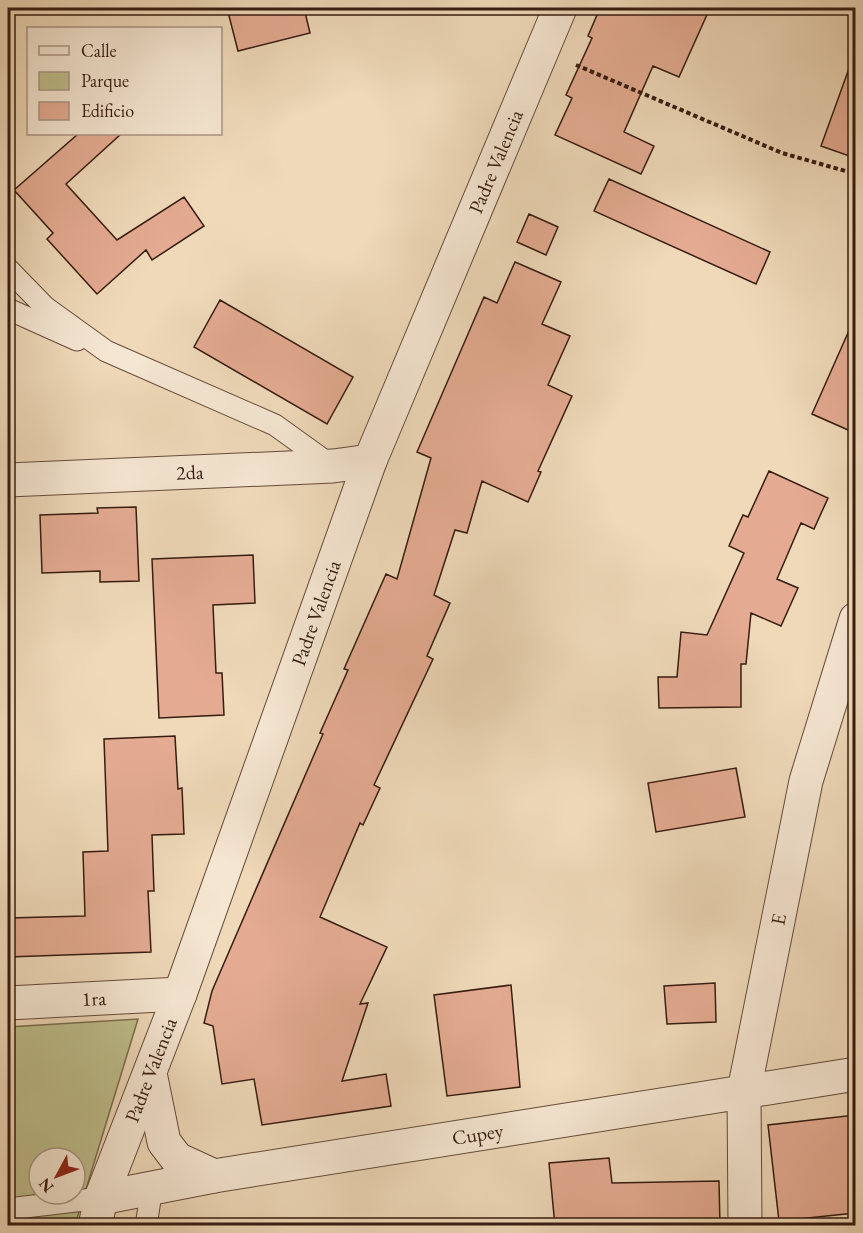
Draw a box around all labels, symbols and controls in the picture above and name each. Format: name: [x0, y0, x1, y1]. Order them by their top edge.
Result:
legend: [27, 27, 222, 135]
text: Calle: [81, 39, 117, 62]
text: Parque: [81, 69, 129, 92]
text: Edificio: [81, 99, 134, 122]
street label: Padre Valencia: [462, 106, 529, 217]
street label: 2da: [175, 459, 204, 486]
street label: Padre Valencia: [285, 557, 347, 669]
street label: E: [764, 911, 792, 927]
street label: 1ra: [81, 985, 107, 1012]
street label: Padre Valencia: [119, 1014, 183, 1126]
street label: Cupey: [450, 1117, 505, 1151]
north arrow: [27, 1146, 87, 1206]
text: N: [34, 1174, 58, 1197]

